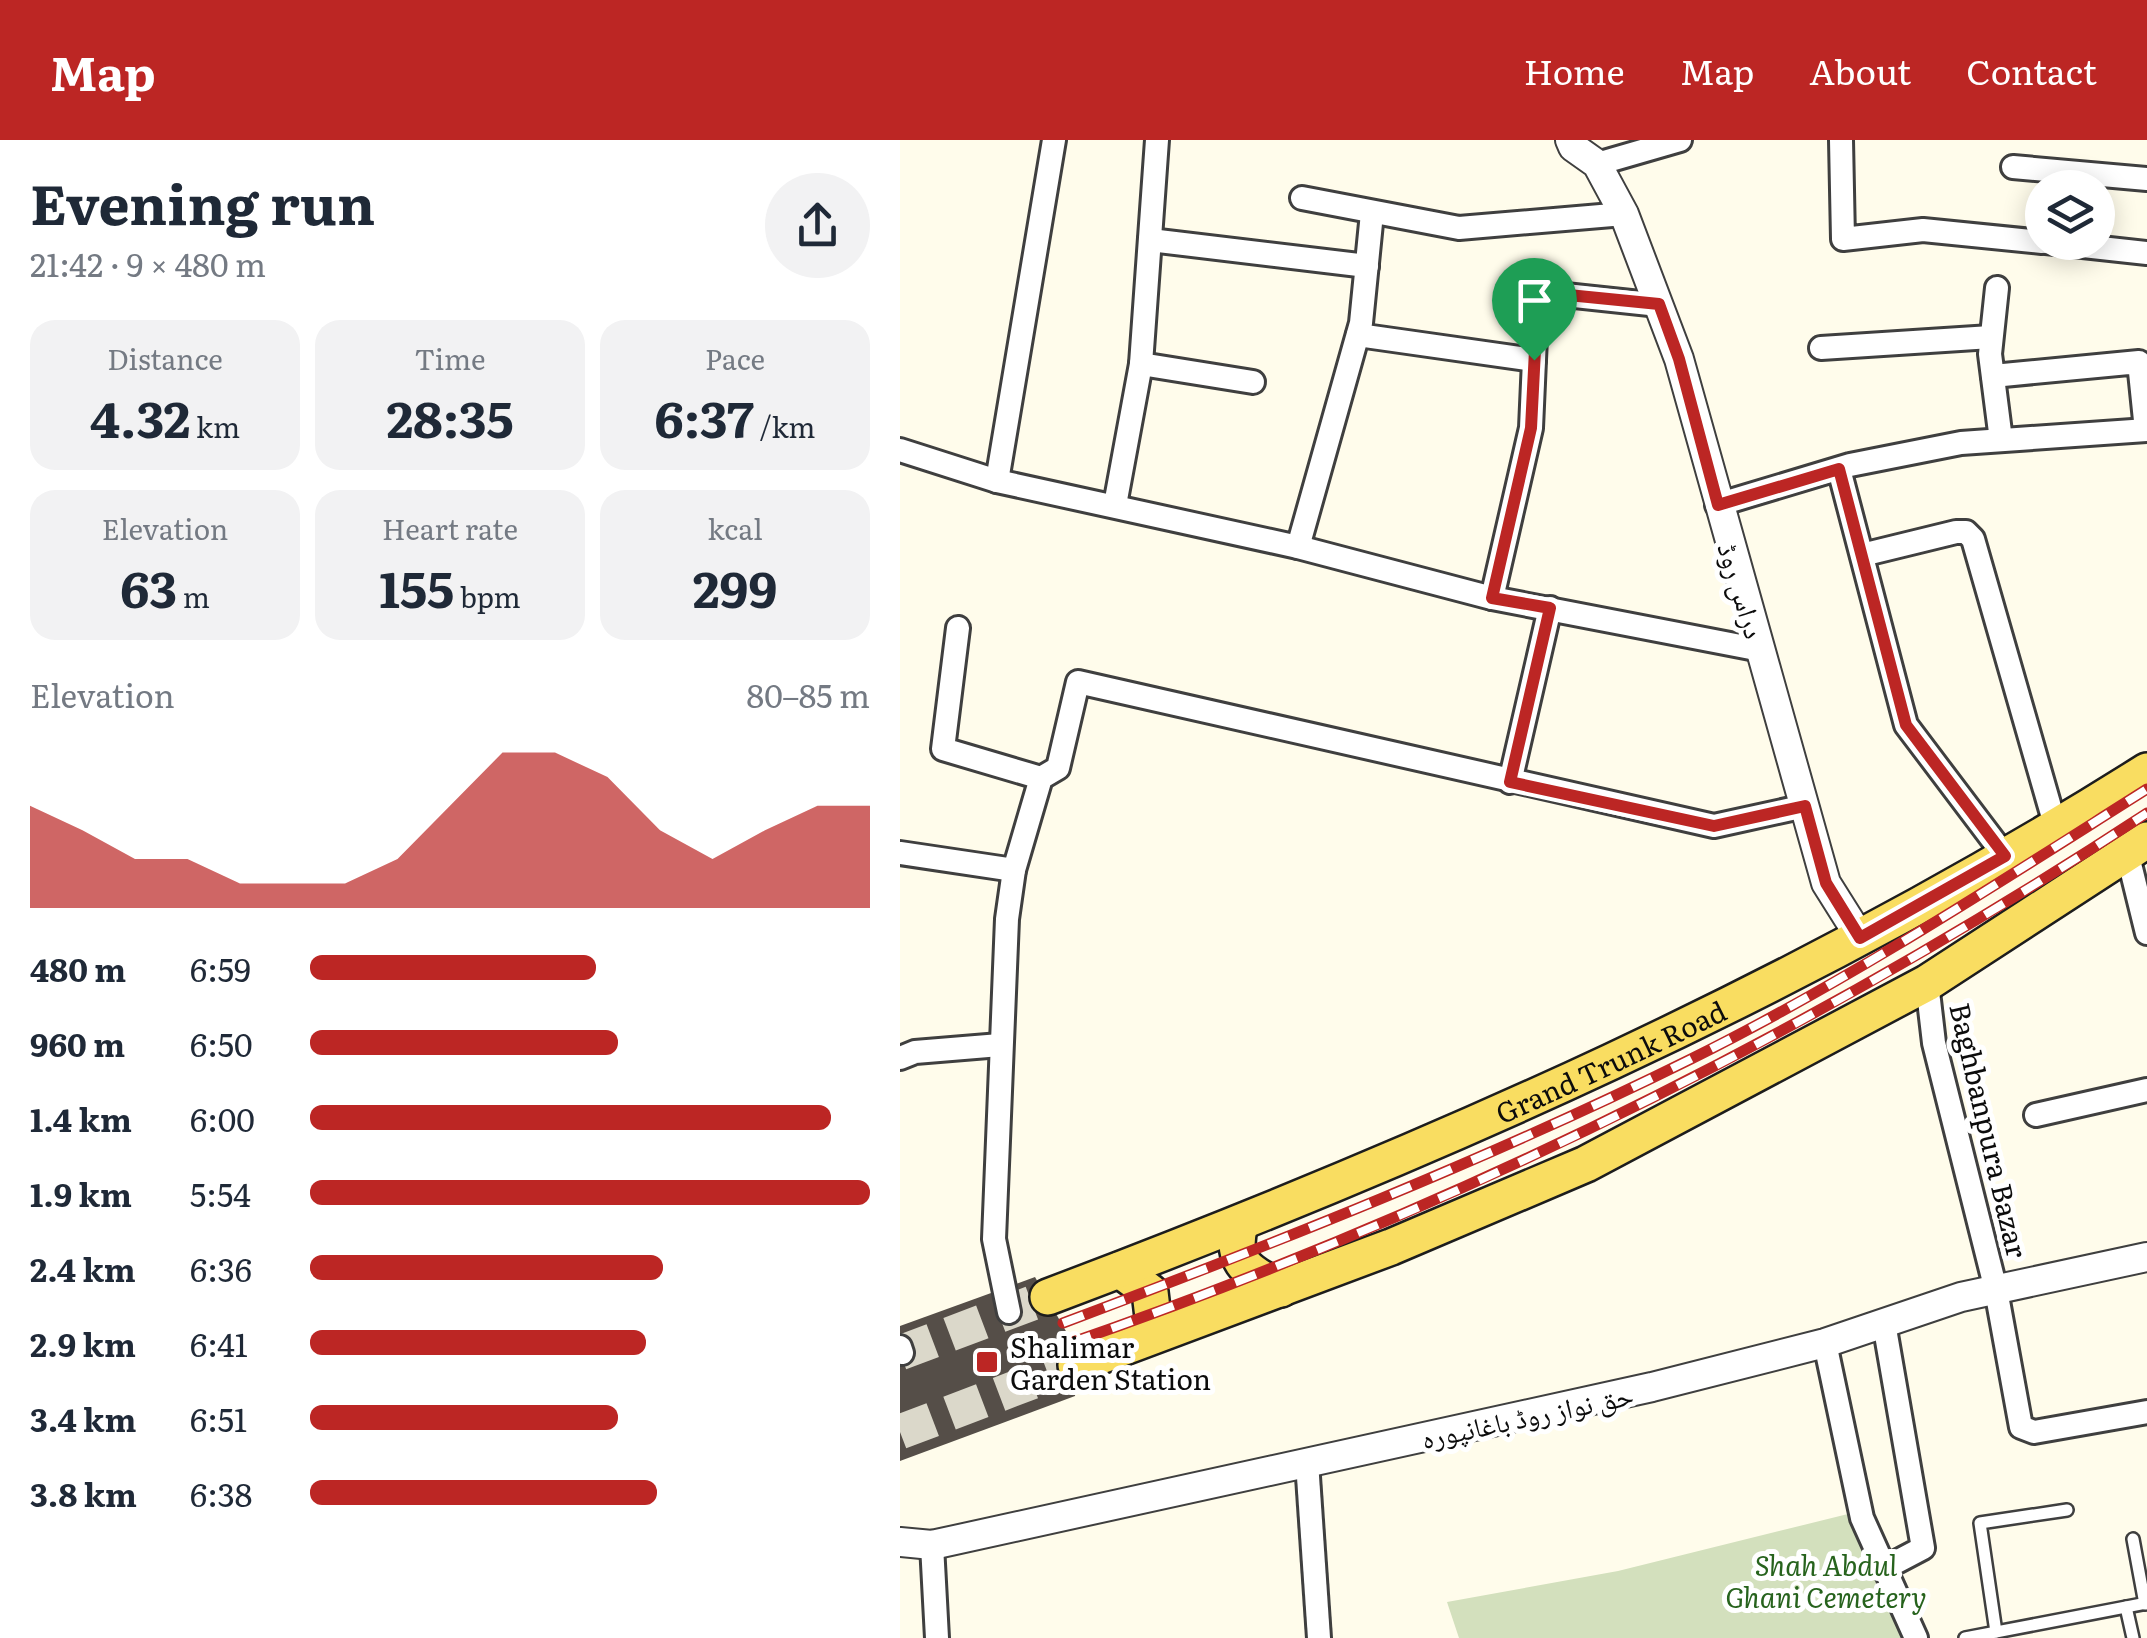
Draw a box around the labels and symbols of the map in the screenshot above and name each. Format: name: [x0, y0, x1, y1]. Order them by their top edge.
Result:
pin: [1492, 258, 1577, 361]
street label: دراس روڈ: [1709, 537, 1777, 643]
street label: Grand Trunk Road: [1488, 989, 1733, 1133]
street label: Baghbanpura Bazar: [1940, 998, 2040, 1262]
place label: Shalimar Garden Station: [1010, 1325, 1211, 1399]
marker: Shalimar Garden Station: [974, 1349, 1000, 1375]
street label: حق نواز روڈ باغانپورہ: [1417, 1372, 1637, 1458]
park label: Shah Abdul Ghani Cemetery: [1725, 1543, 1927, 1617]

